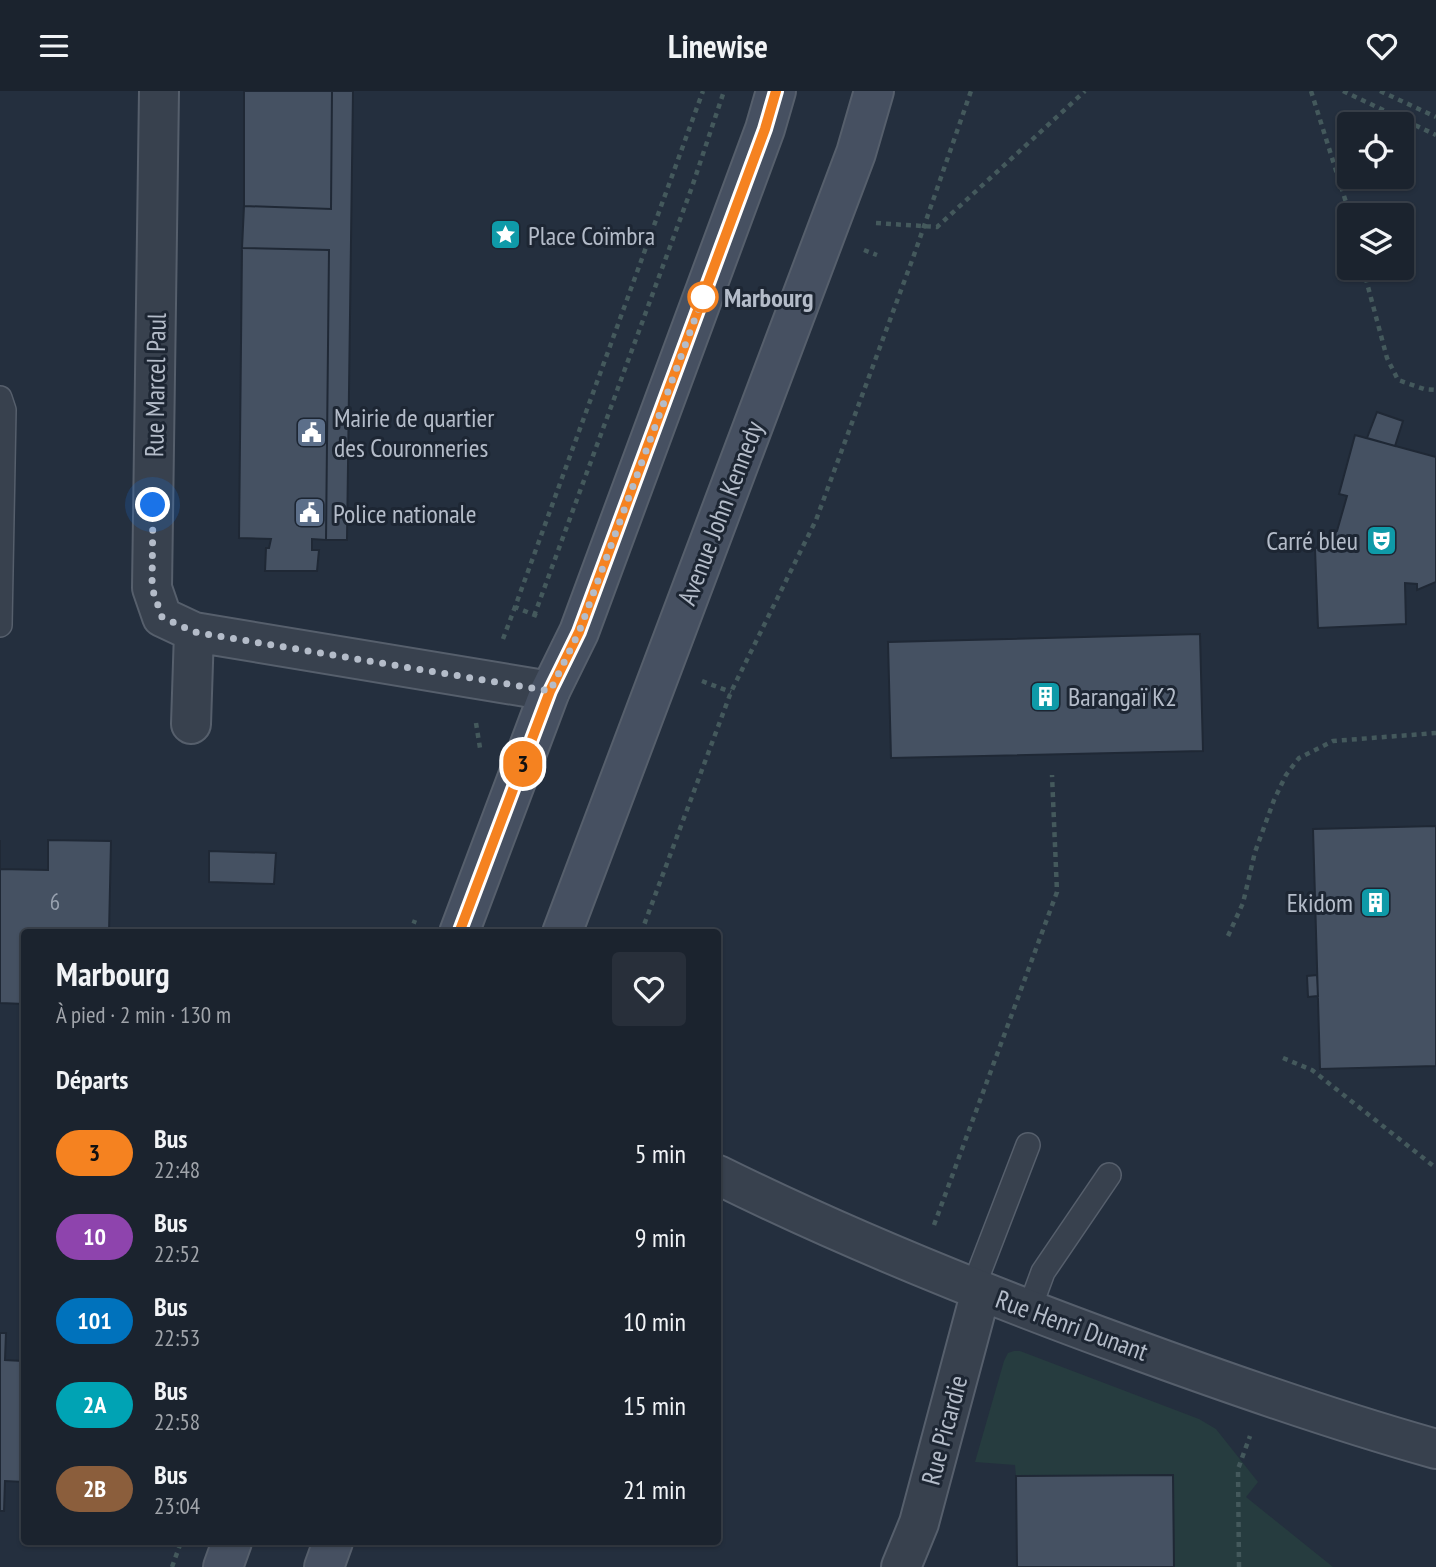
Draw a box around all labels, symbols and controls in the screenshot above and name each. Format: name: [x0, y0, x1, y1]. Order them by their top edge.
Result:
text: Linewise: [668, 25, 768, 67]
icon: menu: [35, 27, 73, 65]
icon: heart: [1363, 27, 1401, 65]
map controls: [1337, 112, 1414, 280]
button: locate: [1337, 112, 1414, 189]
button: layers: [1337, 203, 1414, 280]
place icon: Place Coïmbra: [488, 218, 522, 252]
place label: Place Coïmbra: [528, 219, 655, 252]
place label: Marbourg: [724, 281, 813, 314]
marker: Marbourg: [688, 282, 718, 312]
street label: Rue Marcel Paul: [137, 313, 173, 457]
place label: Mairie de quartier des Couronneries: [334, 401, 494, 464]
public building icon: Mairie de quartier des Couronneries: [294, 415, 328, 449]
street label: Avenue John Kennedy: [670, 416, 770, 610]
your location: [135, 487, 170, 522]
public building icon: Police nationale: [293, 496, 327, 530]
place label: Police nationale: [333, 497, 476, 530]
theatre icon: Carré bleu: [1364, 523, 1398, 557]
place label: Carré bleu: [1266, 524, 1358, 557]
building icon: Barangaï K2: [1028, 679, 1062, 713]
place label: Barangaï K2: [1068, 680, 1177, 713]
line badge: 3: [500, 741, 546, 787]
text: 3: [517, 748, 529, 779]
building icon: Ekidom: [1359, 885, 1393, 919]
place label: Ekidom: [1287, 886, 1353, 919]
house number: 6: [50, 887, 60, 916]
text: Marbourg: [56, 952, 170, 995]
button: heart: [612, 952, 686, 1026]
text: À pied · 2 min · 130 m: [56, 1000, 231, 1029]
text: Départs: [56, 1063, 128, 1096]
text: Bus: [154, 1122, 187, 1155]
text: 3: [89, 1137, 100, 1168]
text: 5 min: [635, 1137, 686, 1170]
text: 22:48: [154, 1155, 200, 1184]
text: Bus: [154, 1206, 187, 1239]
text: 10: [83, 1221, 106, 1252]
text: 9 min: [635, 1221, 686, 1254]
text: 22:52: [154, 1239, 200, 1268]
street label: Rue Henri Dunant: [991, 1282, 1153, 1368]
text: Bus: [154, 1290, 187, 1323]
text: 101: [77, 1305, 112, 1336]
text: 10 min: [623, 1305, 686, 1338]
text: 22:53: [154, 1323, 200, 1352]
street label: Rue Picardie: [914, 1372, 974, 1488]
text: Bus: [154, 1374, 187, 1407]
text: 2A: [83, 1389, 106, 1420]
text: 15 min: [623, 1389, 686, 1422]
text: 22:58: [154, 1407, 200, 1436]
text: Bus: [154, 1458, 187, 1491]
text: 2B: [83, 1473, 106, 1504]
text: 21 min: [623, 1473, 686, 1506]
text: 23:04: [154, 1491, 200, 1520]

